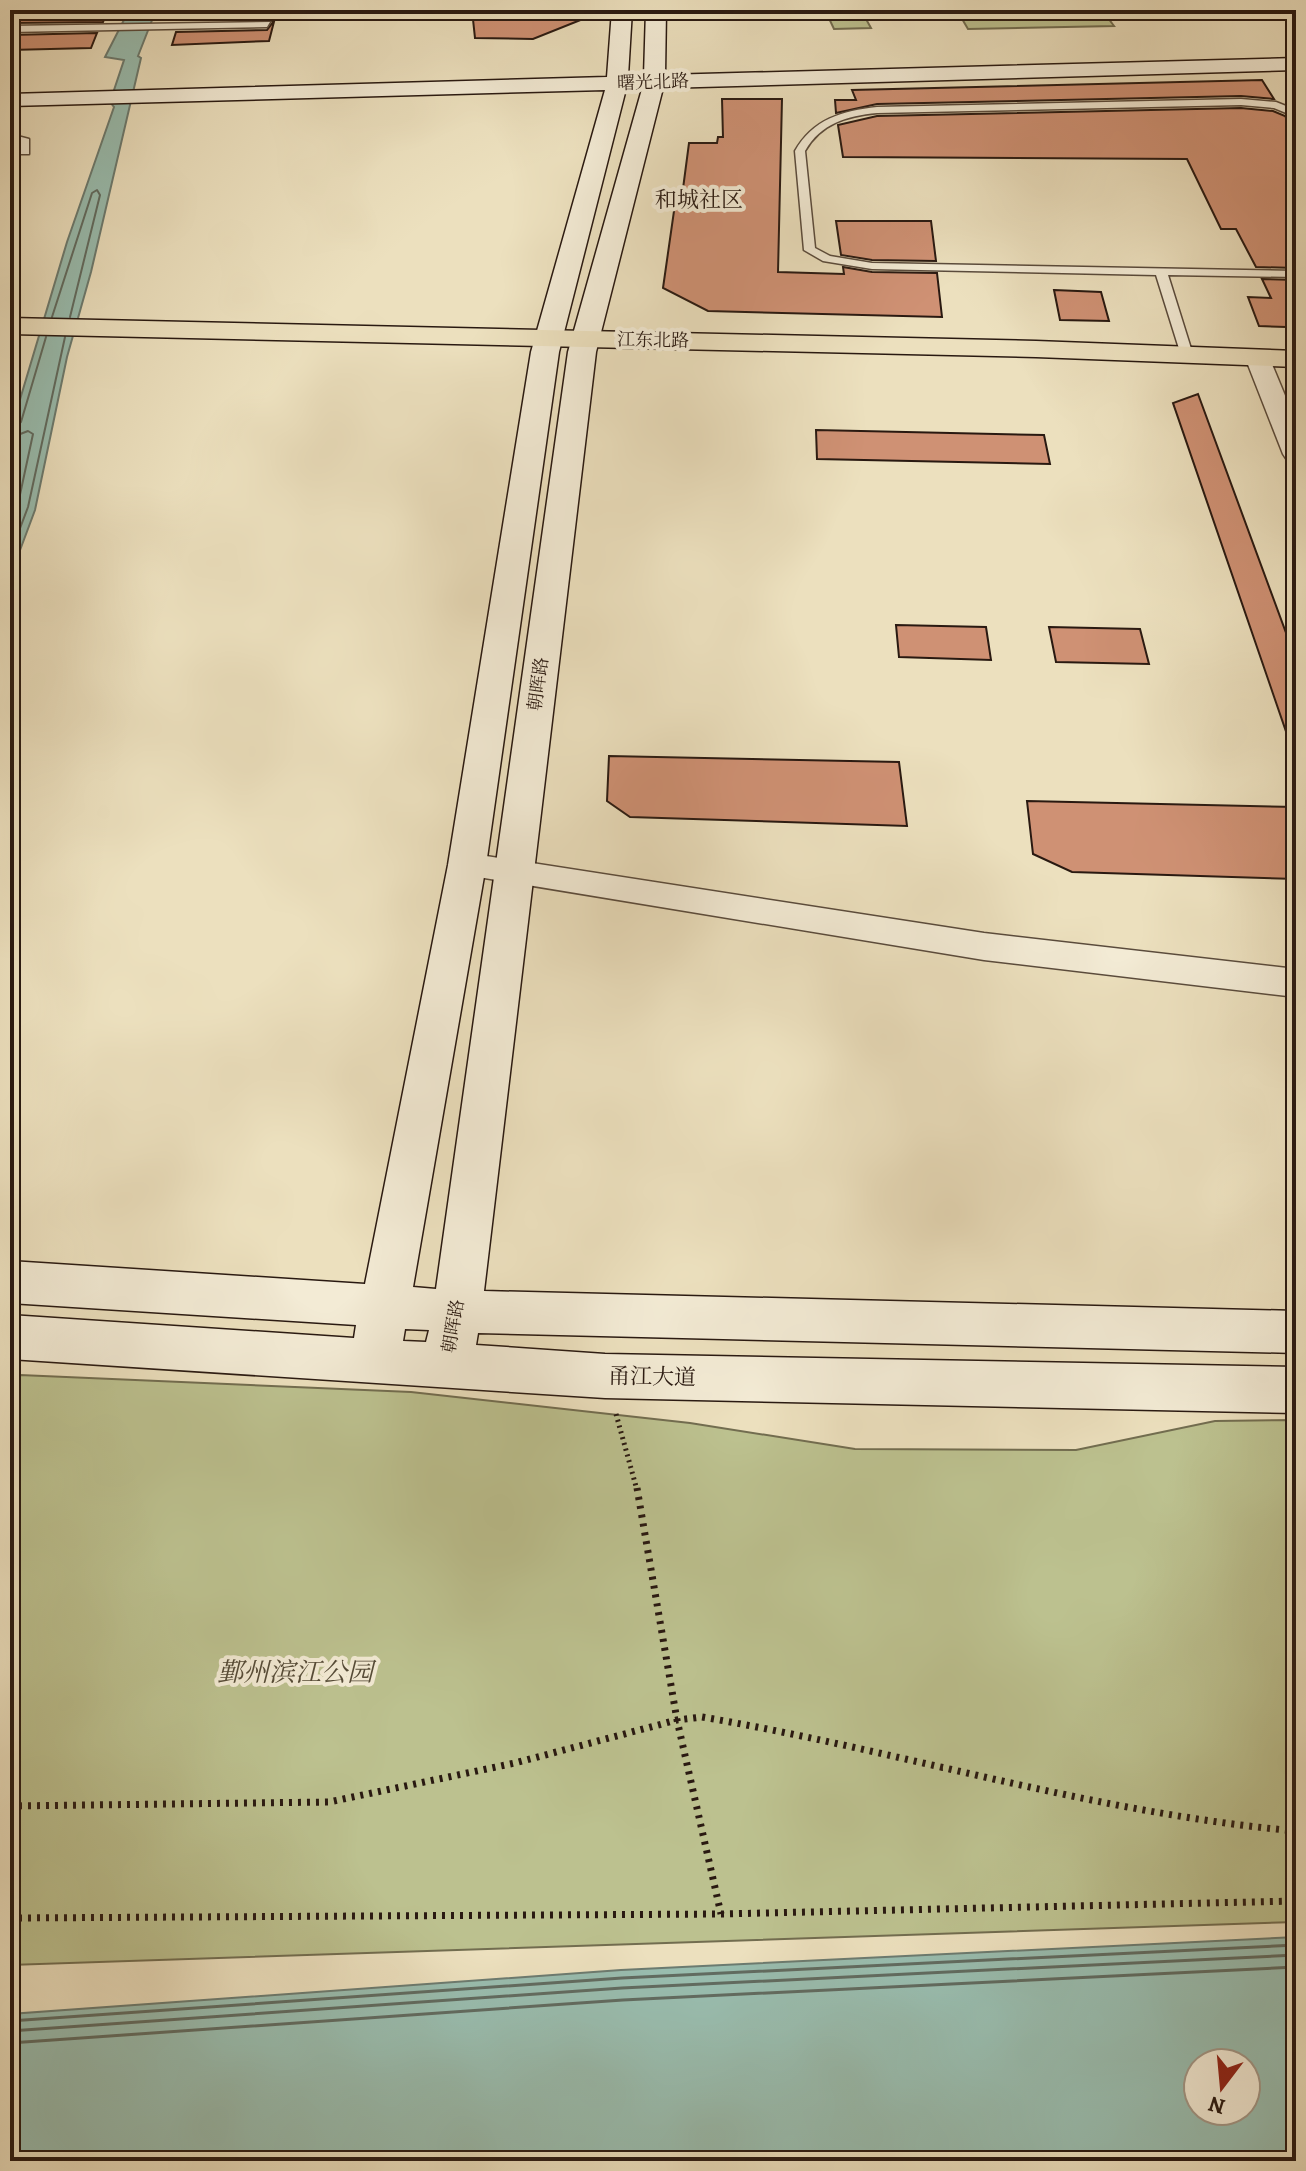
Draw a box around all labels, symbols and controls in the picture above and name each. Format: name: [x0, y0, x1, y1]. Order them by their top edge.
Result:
street label: 曙光北路: [617, 69, 689, 95]
district label: 和城社区: [655, 185, 743, 215]
street label: 江东北路: [617, 327, 689, 353]
street label: 朝晖路: [522, 656, 554, 712]
street label: 朝晖路: [436, 1297, 470, 1355]
street label: 甬江大道: [608, 1361, 696, 1393]
park label: 鄞州滨江公园: [217, 1655, 377, 1690]
north arrow: [1182, 2047, 1262, 2127]
text: N: [1205, 2089, 1229, 2122]

